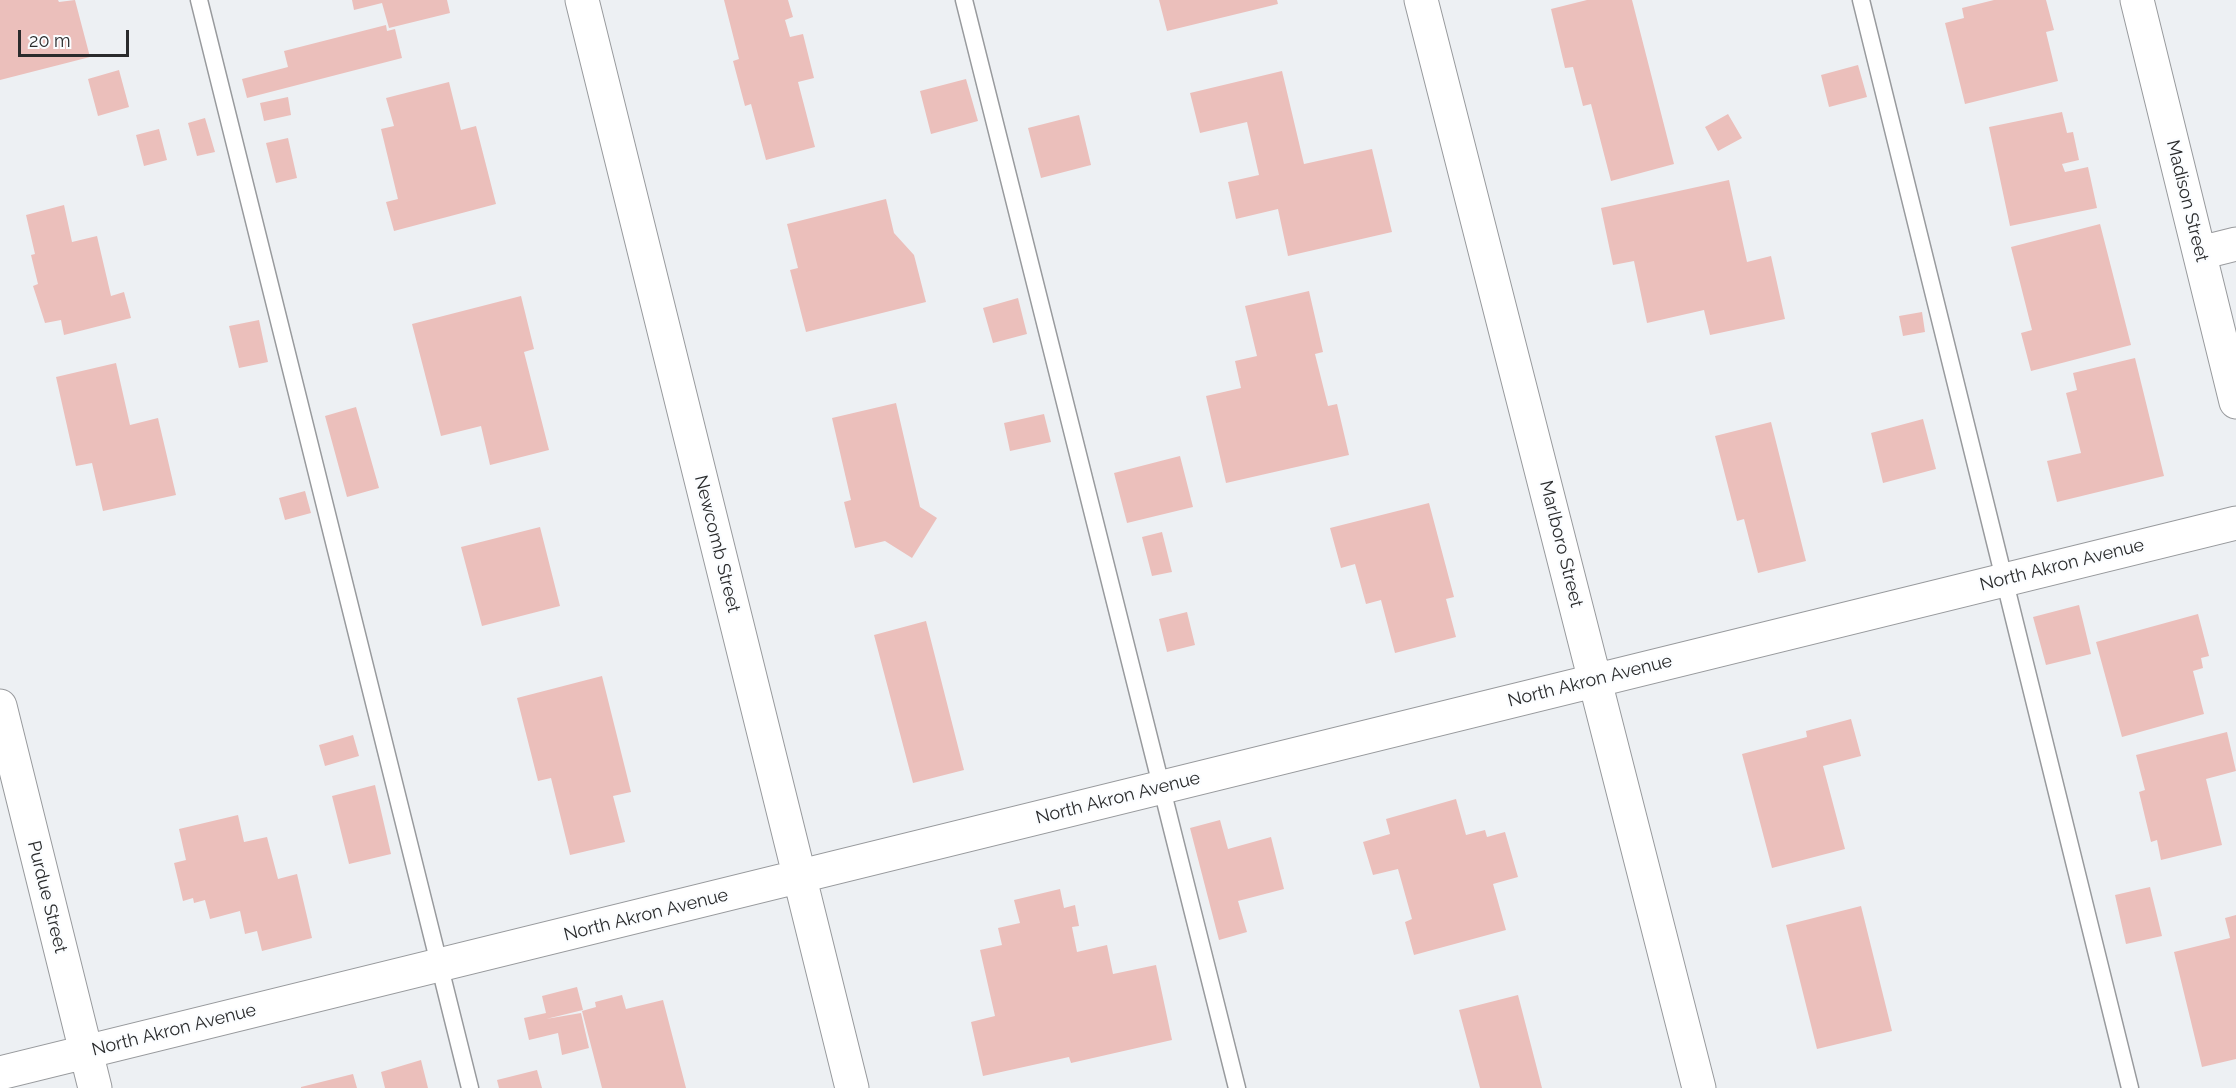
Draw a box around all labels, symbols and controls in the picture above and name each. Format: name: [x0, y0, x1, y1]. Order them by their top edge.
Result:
scale bar: [21, 18, 132, 56]
text: 20 m: [29, 30, 71, 51]
street label: Madison Street: [2161, 138, 2213, 264]
street label: Newcomb Street: [689, 473, 745, 615]
street label: Marlboro Street: [1535, 478, 1587, 610]
street label: North Akron Avenue: [1978, 534, 2146, 596]
street label: North Akron Avenue: [1506, 650, 1674, 712]
street label: North Akron Avenue: [1034, 767, 1202, 829]
street label: Purdue Street: [23, 839, 71, 955]
street label: North Akron Avenue: [562, 884, 730, 946]
street label: North Akron Avenue: [90, 999, 258, 1061]

